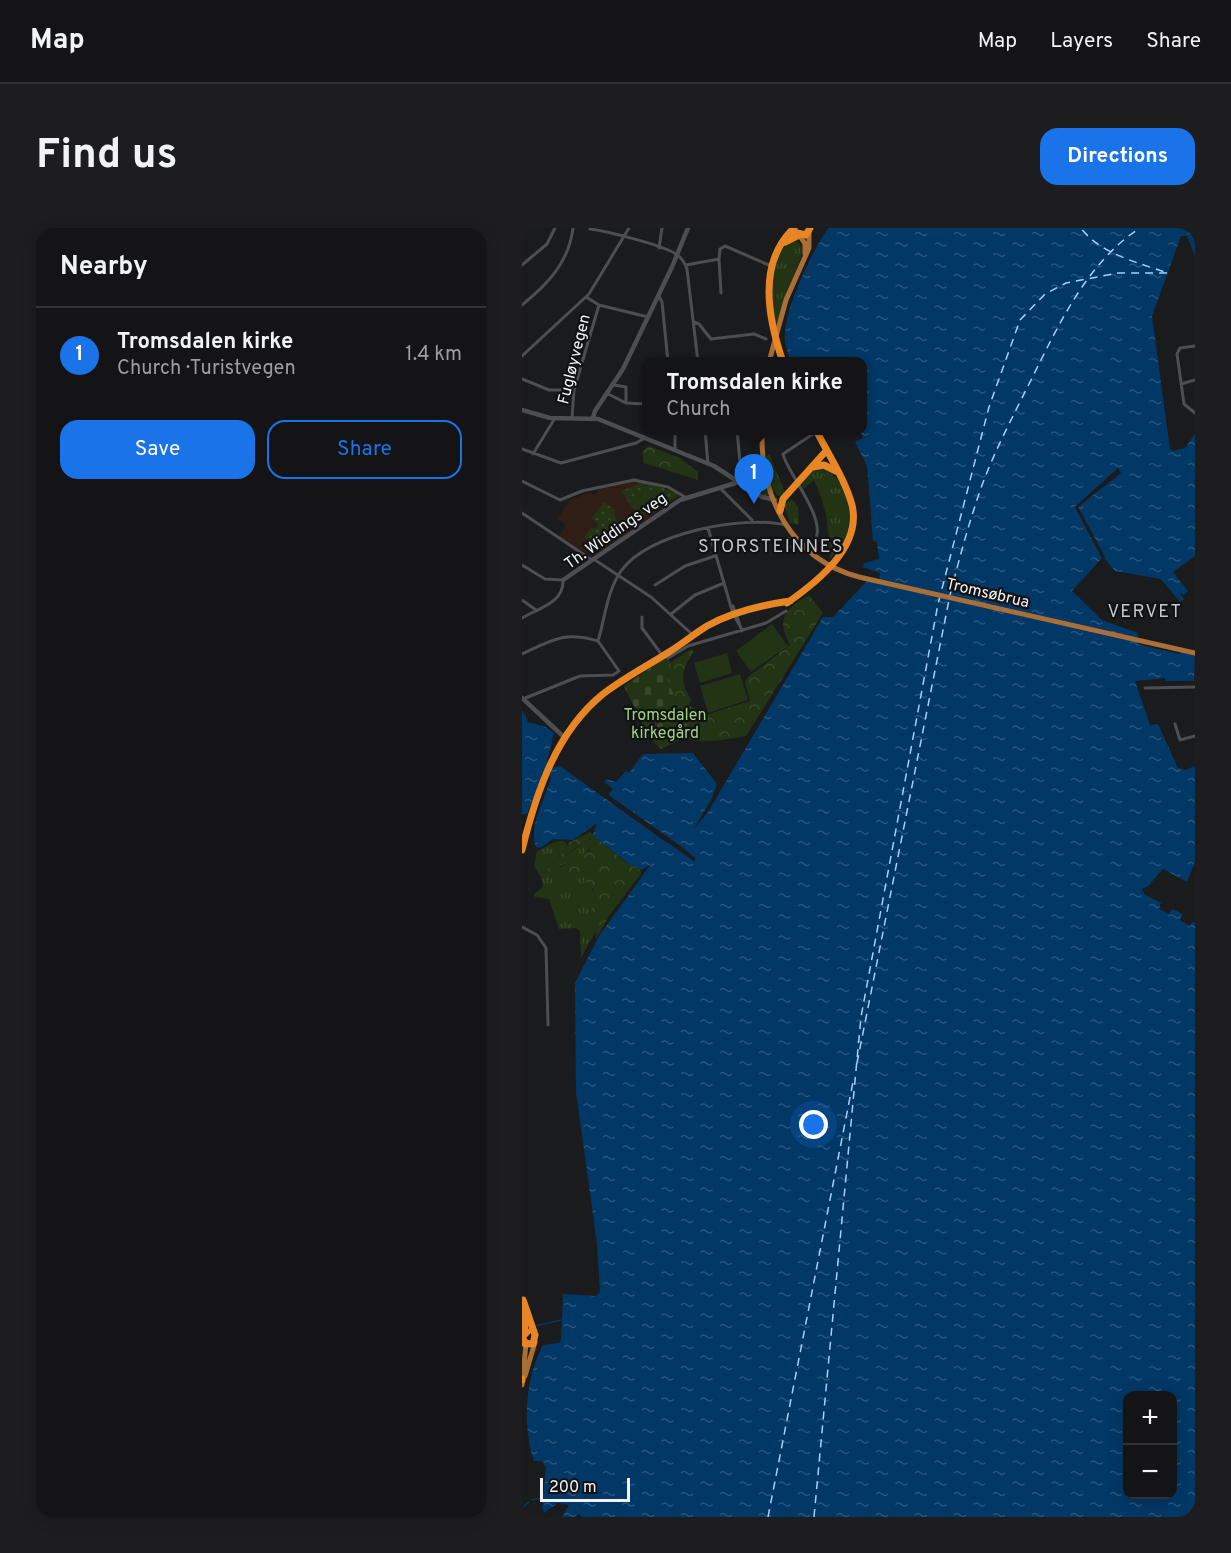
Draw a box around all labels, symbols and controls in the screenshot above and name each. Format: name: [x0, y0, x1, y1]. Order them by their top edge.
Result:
text: Map: [30, 23, 85, 59]
text: Map: [978, 28, 1017, 55]
text: Layers: [1050, 28, 1113, 55]
text: Share: [1146, 28, 1201, 55]
button: Directions: [1040, 128, 1195, 185]
text: Find us: [36, 130, 177, 183]
text: Nearby: [60, 251, 148, 284]
street label: Fugløyvegen: [554, 312, 596, 407]
text: Tromsdalen kirke: [117, 329, 293, 356]
text: 1: [76, 342, 84, 368]
text: 1.4 km: [405, 342, 462, 368]
text: Church · Turistvegen: [117, 356, 296, 382]
popup: [642, 357, 867, 435]
text: Tromsdalen kirke: [666, 370, 843, 397]
text: Church: [666, 397, 730, 423]
button: Save: [60, 420, 255, 479]
button: Share: [267, 420, 462, 479]
pin: 1: [734, 454, 774, 504]
street label: Th. Widdings veg: [561, 489, 671, 574]
district label: STORSTEINNES: [698, 536, 844, 559]
street label: Tromsøbrua: [944, 575, 1031, 613]
district label: VERVET: [1107, 601, 1183, 624]
park label: Tromsdalen kirkegård: [624, 706, 706, 744]
your location: [799, 1110, 828, 1139]
map controls: [1123, 1391, 1177, 1499]
button: +: [1123, 1391, 1177, 1445]
button: −: [1123, 1445, 1177, 1499]
scale bar: [540, 1475, 630, 1502]
text: 200 m: [549, 1478, 597, 1498]

